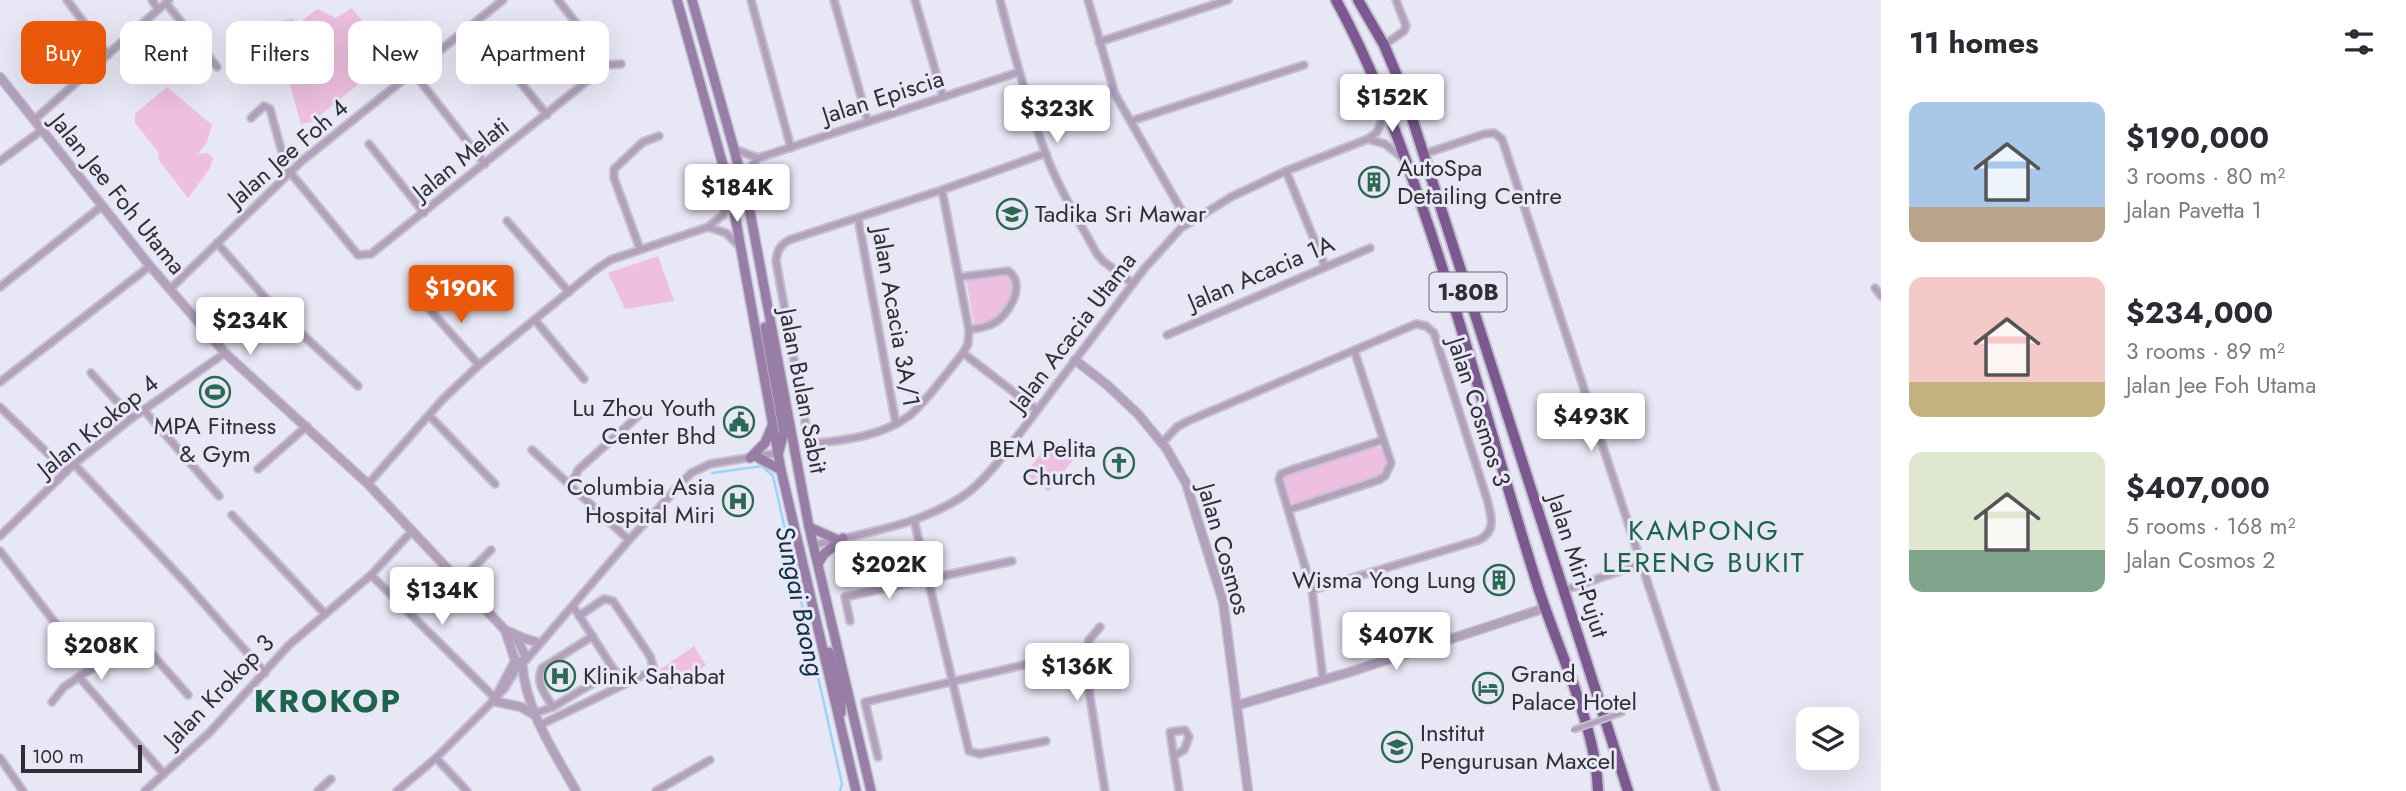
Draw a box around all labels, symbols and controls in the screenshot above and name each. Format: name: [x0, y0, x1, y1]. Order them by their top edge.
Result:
chip: Buy: [21, 21, 106, 84]
chip: Rent: [120, 21, 212, 84]
chip: Filters: [226, 21, 334, 84]
chip: New: [348, 21, 442, 84]
chip: Apartment: [456, 21, 609, 84]
text: 11 homes: [1909, 21, 2039, 64]
icon: filters: [2340, 23, 2378, 61]
street label: Jalan Episcia: [815, 60, 948, 134]
pin: $152K: [1343, 74, 1441, 134]
text: $152K: [1356, 80, 1428, 114]
pin: $323K: [1008, 86, 1106, 145]
street label: Jalan Jee Foh 4: [217, 90, 356, 217]
text: $323K: [1020, 91, 1094, 125]
street label: Jalan Jee Foh Utama: [40, 103, 194, 282]
street label: Jalan Melati: [403, 109, 516, 210]
text: $190,000: [2126, 116, 2269, 159]
icon: home: [1965, 130, 2049, 214]
place label: AutoSpa Detailing Centre: [1397, 150, 1562, 213]
text: 3 rooms · 80 m²: [2126, 159, 2285, 193]
pin: $184K: [688, 164, 786, 224]
building icon: AutoSpa Detailing Centre: [1357, 165, 1391, 199]
text: $184K: [701, 170, 773, 204]
text: Jalan Pavetta 1: [2126, 193, 2262, 227]
place label: Tadika Sri Mawar: [1035, 196, 1207, 231]
school or university icon: Tadika Sri Mawar: [995, 197, 1029, 231]
street label: Jalan Acacia 3A/1: [863, 221, 930, 410]
street label: Jalan Acacia 1A: [1179, 226, 1340, 320]
street label: Jalan Acacia Utama: [999, 244, 1144, 421]
pin: $190K: [412, 266, 510, 325]
text: $190K: [425, 271, 497, 305]
road number: 1-80B: [1430, 272, 1506, 312]
text: $234,000: [2126, 291, 2273, 334]
pin: $234K: [201, 298, 299, 357]
street label: Jalan Bulan Sabit: [770, 302, 837, 477]
text: $234K: [212, 303, 288, 337]
icon: home: [1965, 305, 2049, 389]
street label: Jalan Cosmos 3: [1438, 330, 1520, 491]
text: 3 rooms · 89 m²: [2126, 334, 2285, 368]
street label: Jalan Krokop 4: [27, 366, 166, 487]
text: Jalan Jee Foh Utama: [2126, 368, 2316, 402]
sports icon: MPA Fitness & Gym: [198, 375, 232, 409]
place label: Lu Zhou Youth Center Bhd: [572, 390, 716, 453]
pin: $493K: [1542, 393, 1640, 453]
text: $493K: [1553, 399, 1629, 433]
public building icon: Lu Zhou Youth Center Bhd: [722, 405, 756, 439]
place label: MPA Fitness & Gym: [154, 408, 276, 471]
place label: BEM Pelita Church: [989, 431, 1096, 494]
church icon: BEM Pelita Church: [1102, 446, 1136, 480]
text: $407,000: [2126, 466, 2270, 509]
place label: Columbia Asia Hospital Miri: [567, 469, 715, 532]
street label: Jalan Cosmos: [1188, 476, 1260, 619]
icon: home: [1965, 480, 2049, 564]
hospital icon: Columbia Asia Hospital Miri: [721, 484, 755, 518]
street label: Jalan Miri-Pujut: [1538, 487, 1618, 642]
text: 5 rooms · 168 m²: [2126, 509, 2295, 543]
district label: KAMPONG LERENG BUKIT: [1602, 510, 1806, 583]
water label: Sungai Baong: [765, 522, 835, 680]
pin: $202K: [840, 542, 938, 601]
text: Jalan Cosmos 2: [2126, 543, 2275, 577]
text: $202K: [851, 547, 927, 581]
place label: Wisma Yong Lung: [1292, 562, 1476, 597]
building icon: Wisma Yong Lung: [1482, 563, 1516, 597]
pin: $134K: [393, 568, 491, 627]
text: $134K: [406, 573, 478, 607]
pin: $407K: [1347, 612, 1445, 672]
text: $407K: [1358, 618, 1434, 652]
pin: $208K: [52, 622, 150, 682]
street label: Jalan Krokop 3: [153, 626, 282, 757]
text: $208K: [63, 628, 139, 662]
pin: $136K: [1028, 644, 1126, 703]
text: $136K: [1041, 649, 1113, 683]
place label: Grand Palace Hotel: [1511, 656, 1637, 719]
place label: Klinik Sahabat: [583, 658, 725, 693]
hospital icon: Klinik Sahabat: [543, 659, 577, 693]
hotel icon: Grand Palace Hotel: [1471, 671, 1505, 705]
district label: KROKOP: [254, 678, 402, 724]
map controls: [1796, 707, 1859, 770]
button: layers: [1796, 707, 1859, 770]
place label: Institut Pengurusan Maxcel: [1420, 715, 1616, 778]
school or university icon: Institut Pengurusan Maxcel: [1380, 730, 1414, 764]
scale bar: [21, 742, 142, 774]
text: 100 m: [32, 743, 84, 770]

